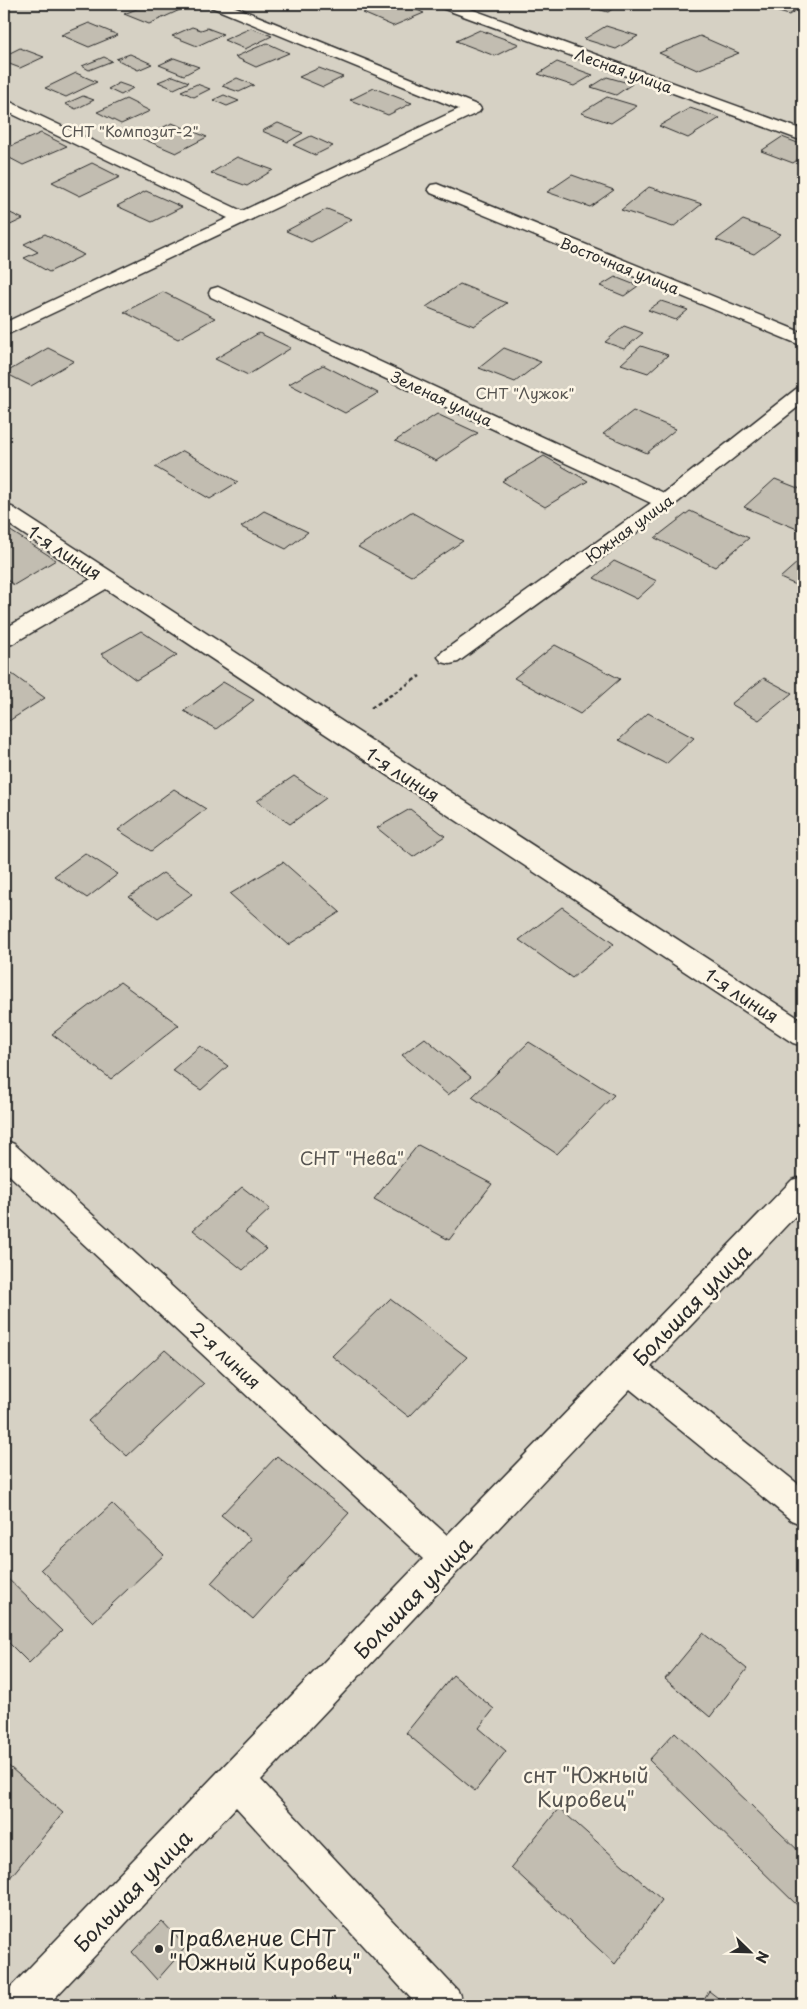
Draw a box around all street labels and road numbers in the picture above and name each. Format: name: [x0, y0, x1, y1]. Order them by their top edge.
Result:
street label: Лесная улица: [572, 42, 676, 98]
street label: Восточная улица: [557, 231, 684, 300]
street label: Зеленая улица: [388, 364, 497, 432]
street label: Южная улица: [581, 488, 678, 568]
street label: 1-я линия: [23, 518, 107, 586]
street label: 1-я линия: [361, 740, 445, 808]
street label: 1-я линия: [700, 961, 784, 1029]
street label: Большая улица: [624, 1235, 758, 1372]
street label: 2-я линия: [185, 1315, 267, 1395]
street label: Большая улица: [345, 1528, 479, 1665]
street label: Большая улица: [65, 1821, 199, 1958]

